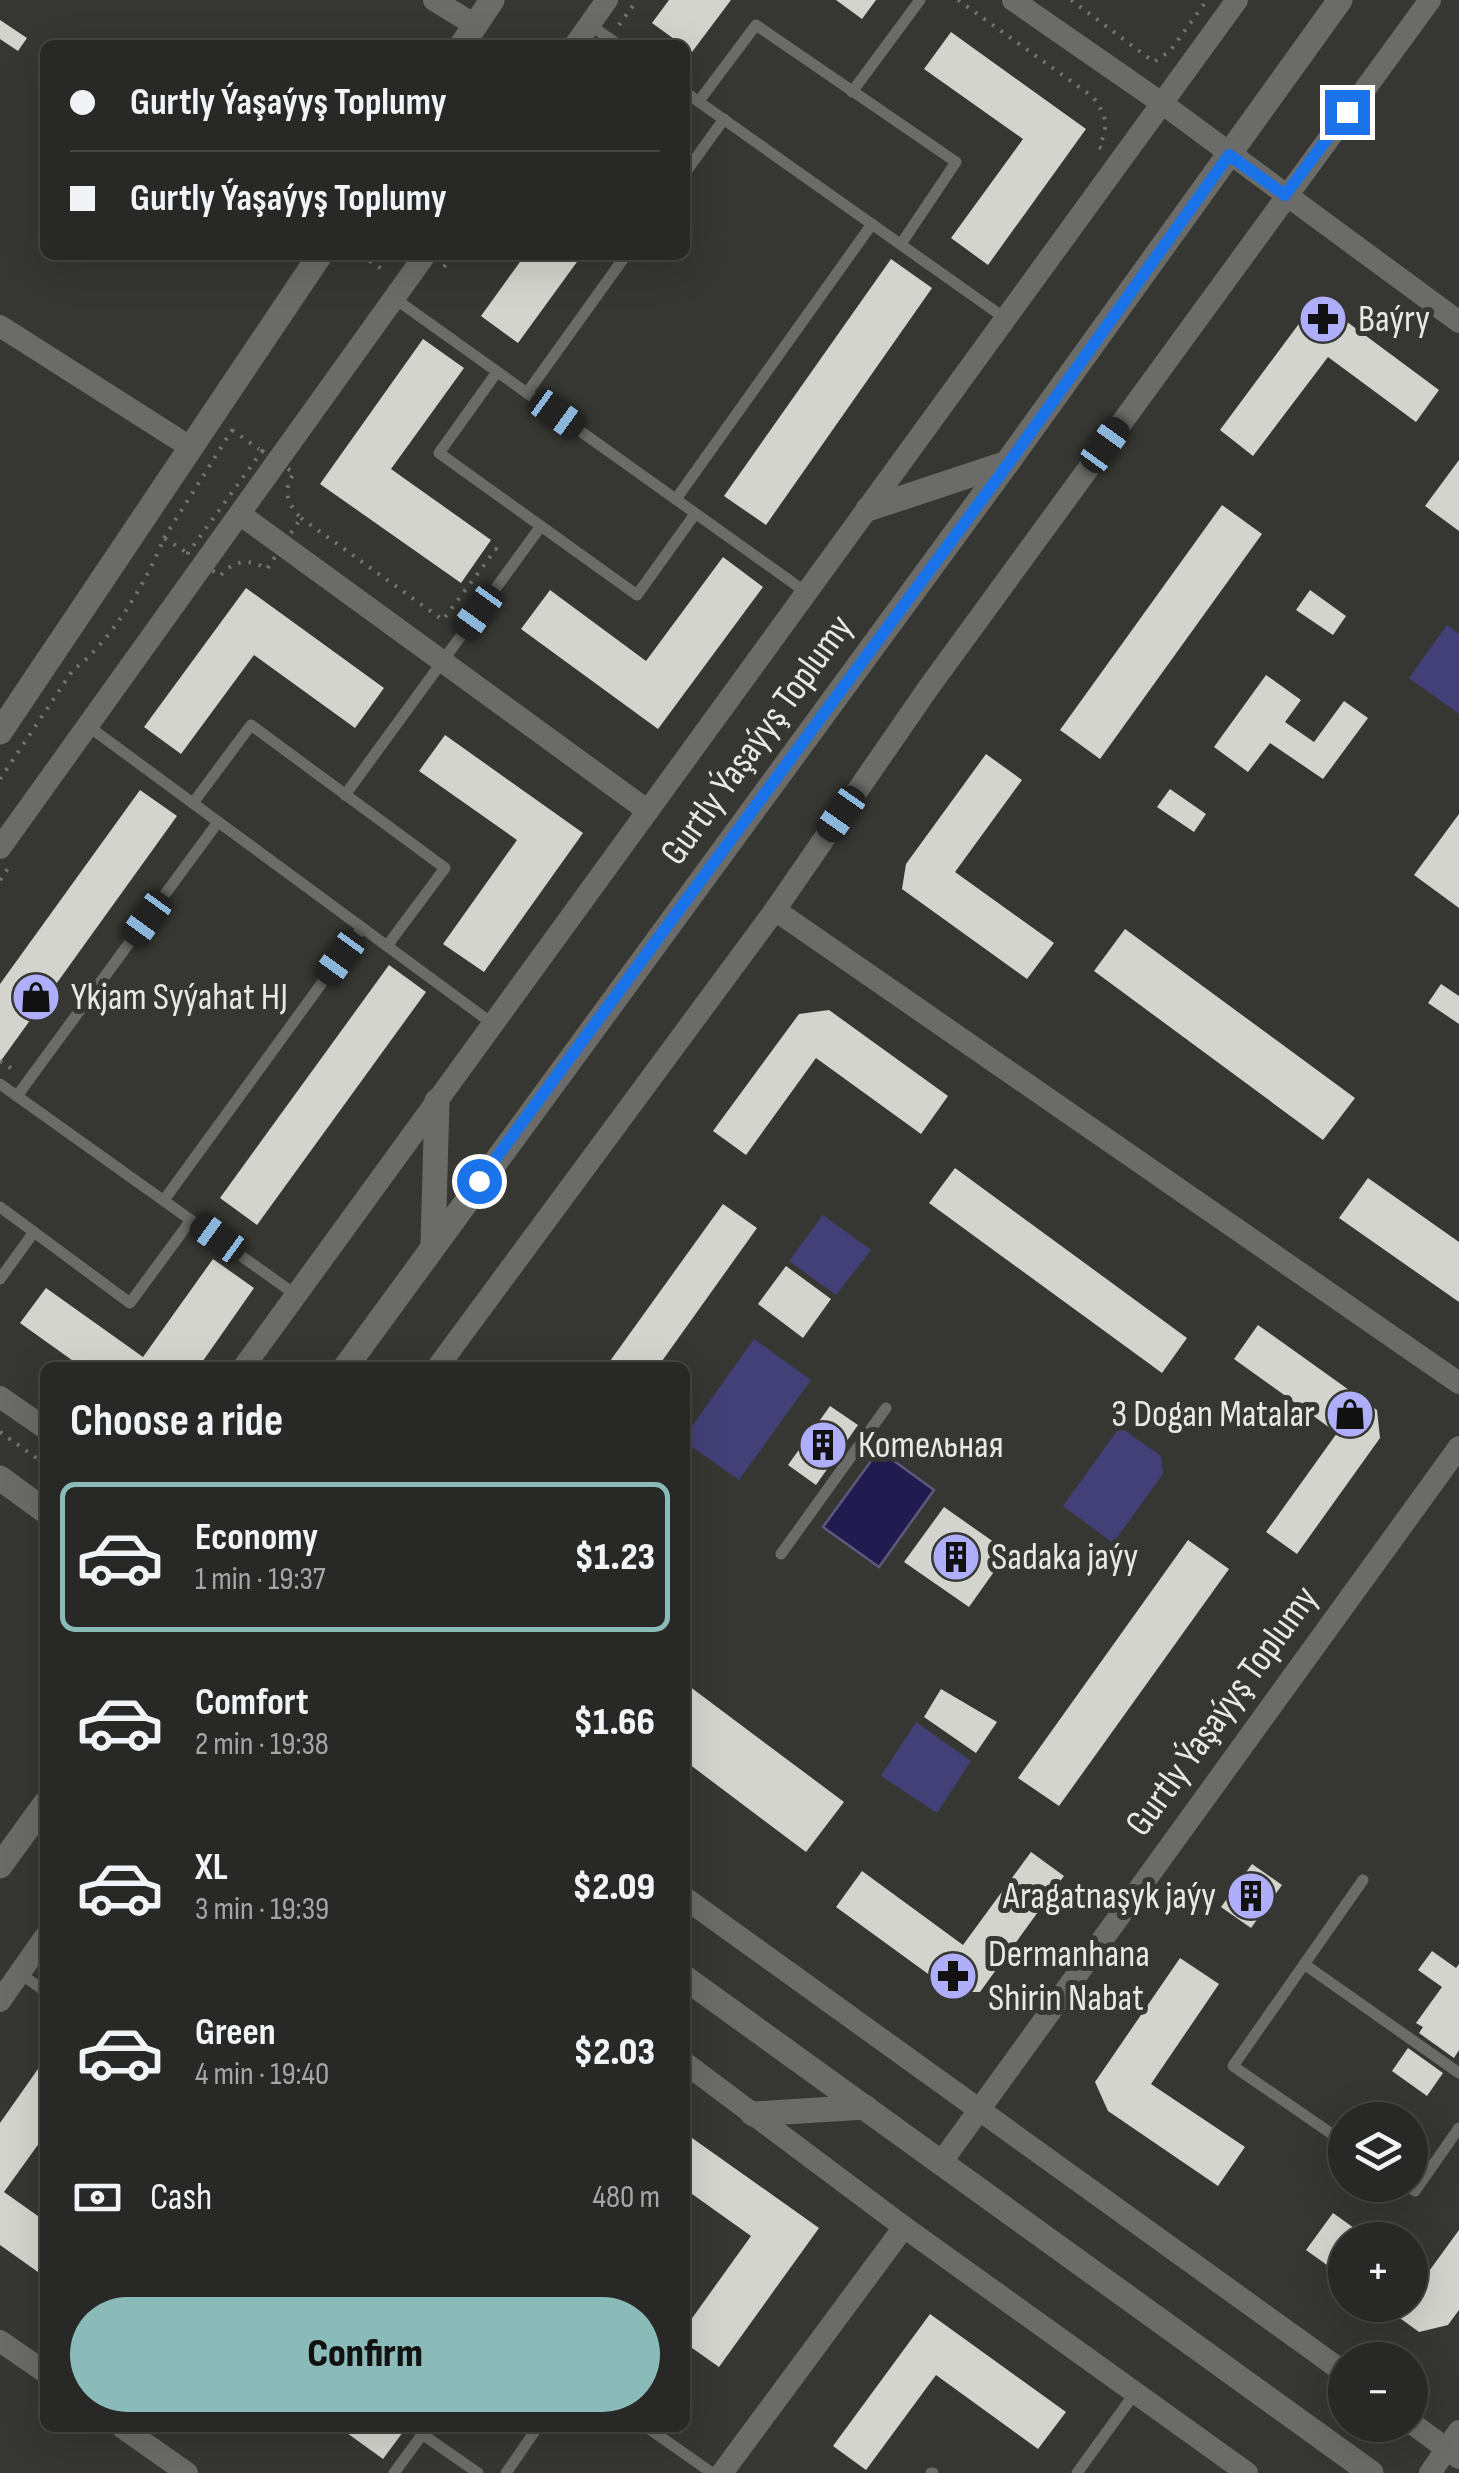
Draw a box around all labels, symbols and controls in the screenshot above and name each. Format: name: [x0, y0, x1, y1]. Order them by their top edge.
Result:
text: Gurtly Ýaşaýyş Toplumy: [130, 80, 447, 125]
route end: [1325, 90, 1370, 135]
text: Gurtly Ýaşaýyş Toplumy: [130, 176, 447, 221]
pharmacy icon: Baýry: [1297, 293, 1349, 345]
place label: Baýry: [1358, 297, 1430, 342]
car: [524, 384, 590, 444]
car: [1075, 412, 1135, 478]
car: [448, 579, 508, 645]
street label: Gurtly Ýaşaýyş Toplumy: [651, 606, 863, 874]
car: [812, 781, 870, 847]
car: [117, 886, 177, 952]
car: [310, 925, 370, 991]
shop icon: Ykjam Syýahat HJ: [10, 971, 62, 1023]
place label: Ykjam Syýahat HJ: [71, 975, 288, 1020]
route start: [457, 1159, 502, 1204]
car: [185, 1208, 251, 1268]
shop icon: 3 Dogan Matalar: [1324, 1388, 1376, 1440]
place label: 3 Dogan Matalar: [1111, 1392, 1315, 1437]
text: Choose a ride: [70, 1394, 283, 1449]
building icon: Котельная: [797, 1419, 849, 1471]
place label: Котельная: [858, 1423, 1004, 1468]
icon: car: [75, 1512, 165, 1602]
text: Economy: [195, 1515, 318, 1560]
building icon: Sadaka jaýy: [930, 1531, 982, 1583]
text: $1.23: [574, 1535, 655, 1580]
place label: Sadaka jaýy: [991, 1535, 1138, 1580]
text: 1 min · 19:37: [195, 1560, 326, 1599]
street label: Gurtly Ýaşaýyş Toplumy: [1116, 1577, 1328, 1845]
icon: car: [75, 1677, 165, 1767]
text: Comfort: [195, 1680, 309, 1725]
text: $1.66: [573, 1700, 655, 1745]
text: 2 min · 19:38: [195, 1725, 329, 1764]
icon: car: [75, 1842, 165, 1932]
text: XL: [195, 1845, 228, 1890]
text: $2.09: [573, 1865, 655, 1910]
building icon: Aragatnaşyk jaýy: [1225, 1870, 1277, 1922]
place label: Aragatnaşyk jaýy: [1002, 1874, 1216, 1919]
text: 3 min · 19:39: [195, 1890, 329, 1929]
place label: Dermanhana Shirin Nabat: [988, 1932, 1150, 2021]
pharmacy icon: Dermanhana Shirin Nabat: [927, 1950, 979, 2002]
icon: car: [75, 2007, 165, 2097]
text: Green: [195, 2010, 276, 2055]
text: $2.03: [574, 2030, 655, 2075]
text: 4 min · 19:40: [195, 2055, 329, 2094]
map controls: [1328, 2102, 1428, 2442]
button: layers: [1328, 2102, 1428, 2202]
icon: cash: [70, 2170, 125, 2225]
text: Cash: [150, 2175, 212, 2220]
text: 480 m: [593, 2178, 660, 2217]
button: +: [1328, 2222, 1428, 2322]
button: Confirm: [70, 2297, 660, 2412]
button: −: [1328, 2342, 1428, 2442]

